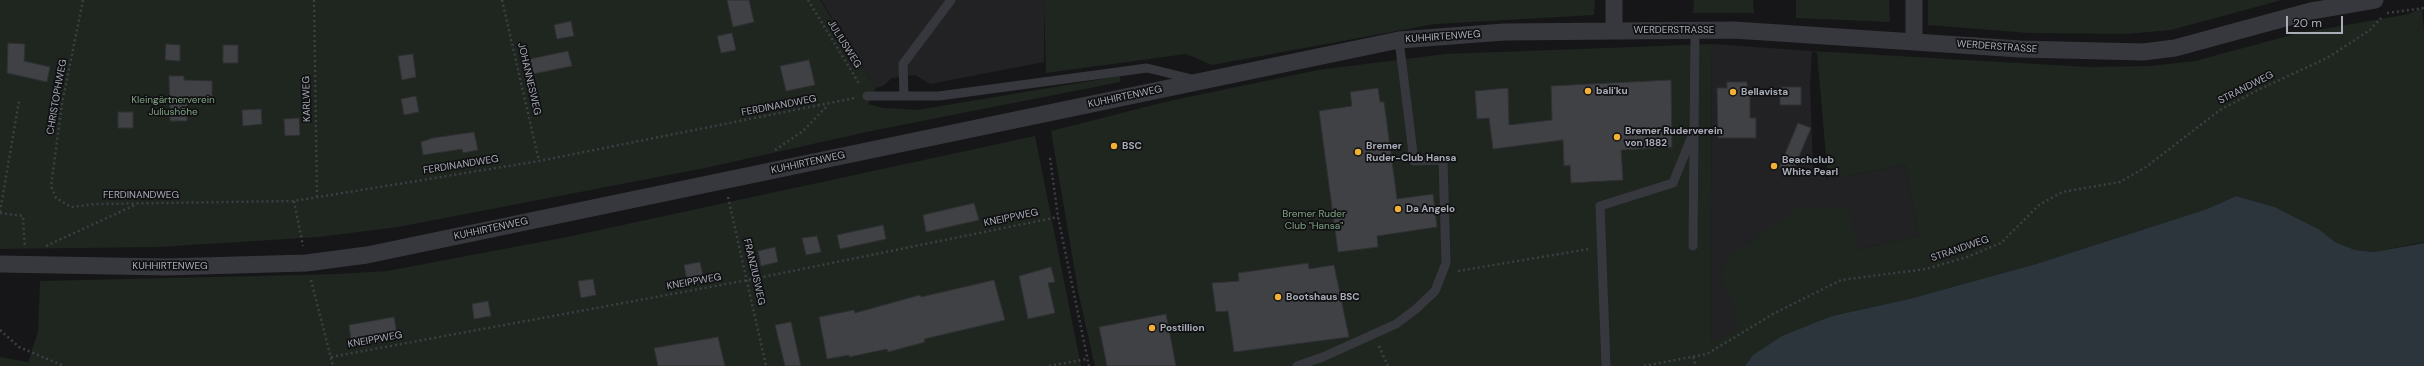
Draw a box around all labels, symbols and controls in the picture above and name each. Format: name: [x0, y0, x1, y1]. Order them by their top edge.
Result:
scale bar: [2288, 8, 2345, 34]
text: 20 m: [2293, 15, 2322, 31]
street label: JULIUSWEG: [825, 18, 863, 70]
street label: WERDERSTRASSE: [1634, 24, 1714, 36]
street label: KUHHIRTENWEG: [1405, 28, 1481, 46]
street label: WERDERSTRASSE: [1956, 38, 2038, 56]
street label: JOHANNESWEG: [515, 41, 543, 117]
street label: CHRISTOPHWEG: [44, 58, 70, 136]
street label: STRANDWEG: [2216, 69, 2276, 107]
street label: KARLWEG: [301, 76, 313, 122]
street label: KUHHIRTENWEG: [1087, 83, 1163, 111]
place label: bali'ku: [1596, 85, 1628, 97]
marker: bali'ku: [1583, 86, 1593, 96]
place label: Bellavista: [1741, 86, 1788, 98]
marker: Bellavista: [1728, 87, 1738, 97]
street label: FERDINANDWEG: [740, 93, 818, 119]
park label: Kleingärtnerverein Juliushöhe: [131, 94, 215, 118]
place label: Bremer Ruderverein von 1882: [1625, 125, 1723, 148]
marker: Bremer Ruderverein von 1882: [1612, 132, 1622, 142]
place label: BSC: [1122, 140, 1142, 152]
place label: Bremer Ruder-Club Hansa: [1366, 140, 1456, 164]
marker: BSC: [1109, 141, 1119, 151]
marker: Bremer Ruder-Club Hansa: [1353, 147, 1363, 157]
street label: KUHHIRTENWEG: [770, 149, 846, 177]
street label: FERDINANDWEG: [422, 153, 500, 177]
place label: Beachclub White Pearl: [1782, 154, 1838, 178]
marker: Beachclub White Pearl: [1769, 161, 1779, 171]
street label: FERDINANDWEG: [103, 189, 179, 201]
place label: Da Angelo: [1406, 203, 1455, 215]
marker: Da Angelo: [1393, 204, 1403, 214]
street label: KNEIPPWEG: [983, 206, 1039, 230]
park label: Bremer Ruder Club "Hansa": [1282, 208, 1346, 232]
street label: KUHHIRTENWEG: [453, 215, 529, 243]
street label: STRANDWEG: [1930, 234, 1990, 264]
street label: FRANZIUSWEG: [741, 238, 767, 306]
street label: KUHHIRTENWEG: [132, 260, 208, 272]
street label: KNEIPPWEG: [666, 271, 722, 293]
place label: Bootshaus BSC: [1286, 291, 1360, 303]
marker: Bootshaus BSC: [1273, 292, 1283, 302]
place label: Postillion: [1160, 322, 1205, 334]
marker: Postillion: [1147, 323, 1157, 333]
street label: KNEIPPWEG: [347, 329, 403, 351]

